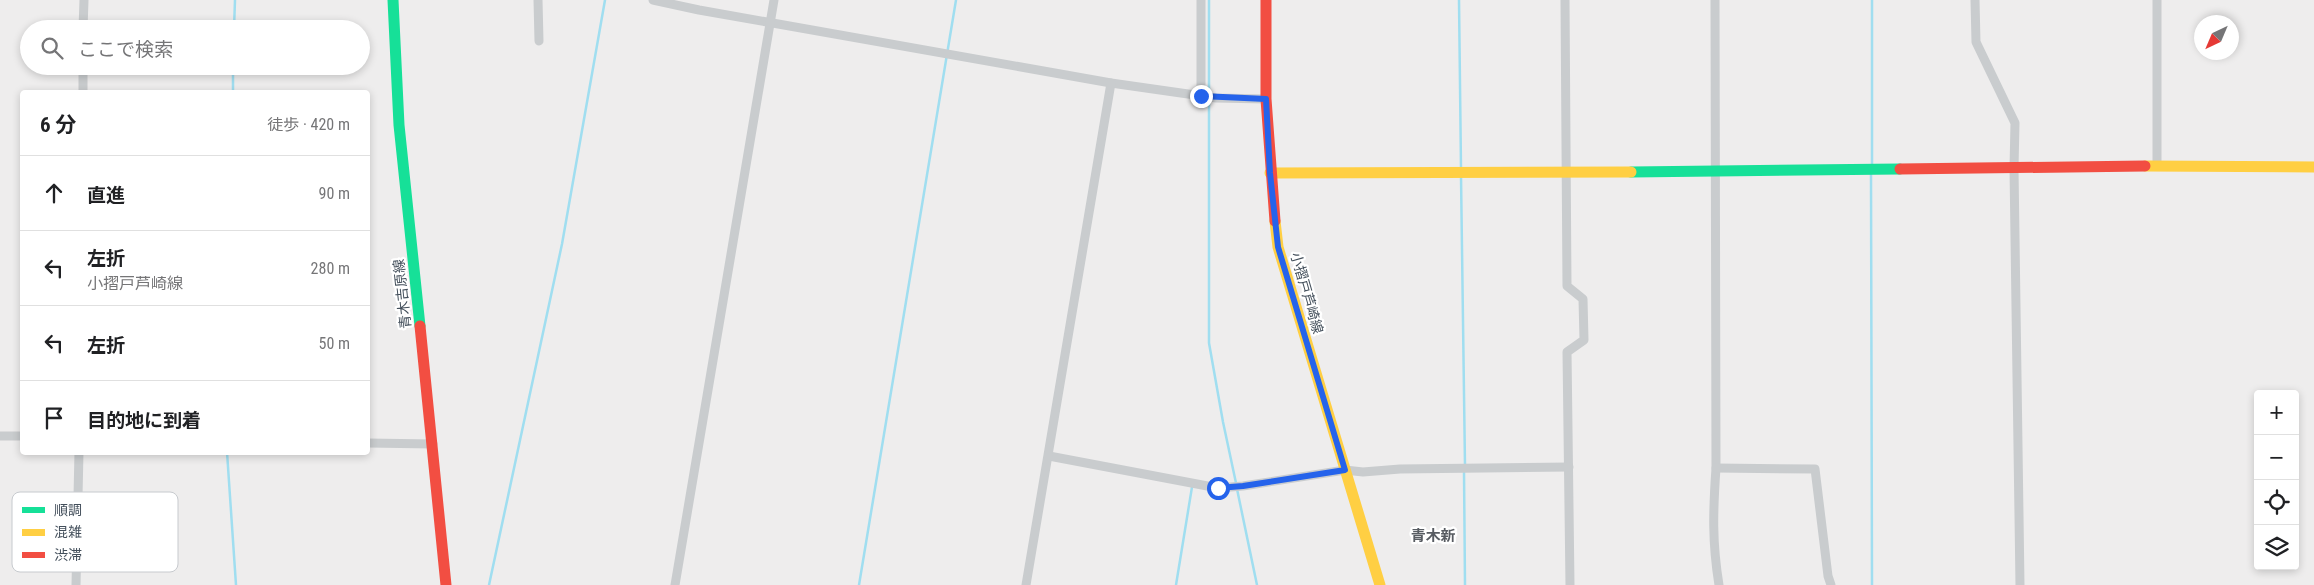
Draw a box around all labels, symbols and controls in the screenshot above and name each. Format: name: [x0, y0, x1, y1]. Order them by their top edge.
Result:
north arrow: [2194, 15, 2239, 60]
search box: [20, 20, 370, 75]
icon: search: [38, 34, 66, 62]
text: ここで検索: [78, 38, 173, 61]
route end: [1190, 85, 1213, 108]
text: 6 分: [40, 113, 76, 137]
text: 徒歩 · 420 m: [267, 115, 350, 134]
icon: ahead: [40, 179, 68, 207]
text: 直進: [87, 184, 125, 207]
text: 90 m: [318, 184, 350, 203]
text: 左折: [87, 247, 125, 270]
street label: 小摺戸芦崎線: [1288, 250, 1326, 336]
icon: left: [40, 254, 68, 282]
street label: 青木吉原線: [390, 258, 414, 330]
text: 280 m: [311, 259, 350, 278]
text: 小摺戸芦崎線: [87, 274, 183, 293]
icon: left: [40, 329, 68, 357]
text: 左折: [87, 334, 125, 357]
text: 50 m: [318, 334, 350, 353]
map controls: [2254, 390, 2299, 570]
button: +: [2254, 390, 2299, 435]
icon: arrive: [40, 404, 68, 432]
text: 目的地に到着: [87, 409, 201, 432]
button: −: [2254, 435, 2299, 480]
route start: [1207, 477, 1230, 500]
button: locate: [2254, 480, 2299, 525]
legend: [12, 492, 178, 572]
text: 順調: [54, 502, 82, 518]
text: 混雑: [54, 524, 82, 540]
button: layers: [2254, 525, 2299, 570]
district label: 青木新: [1410, 527, 1456, 545]
text: 渋滞: [54, 547, 82, 563]

